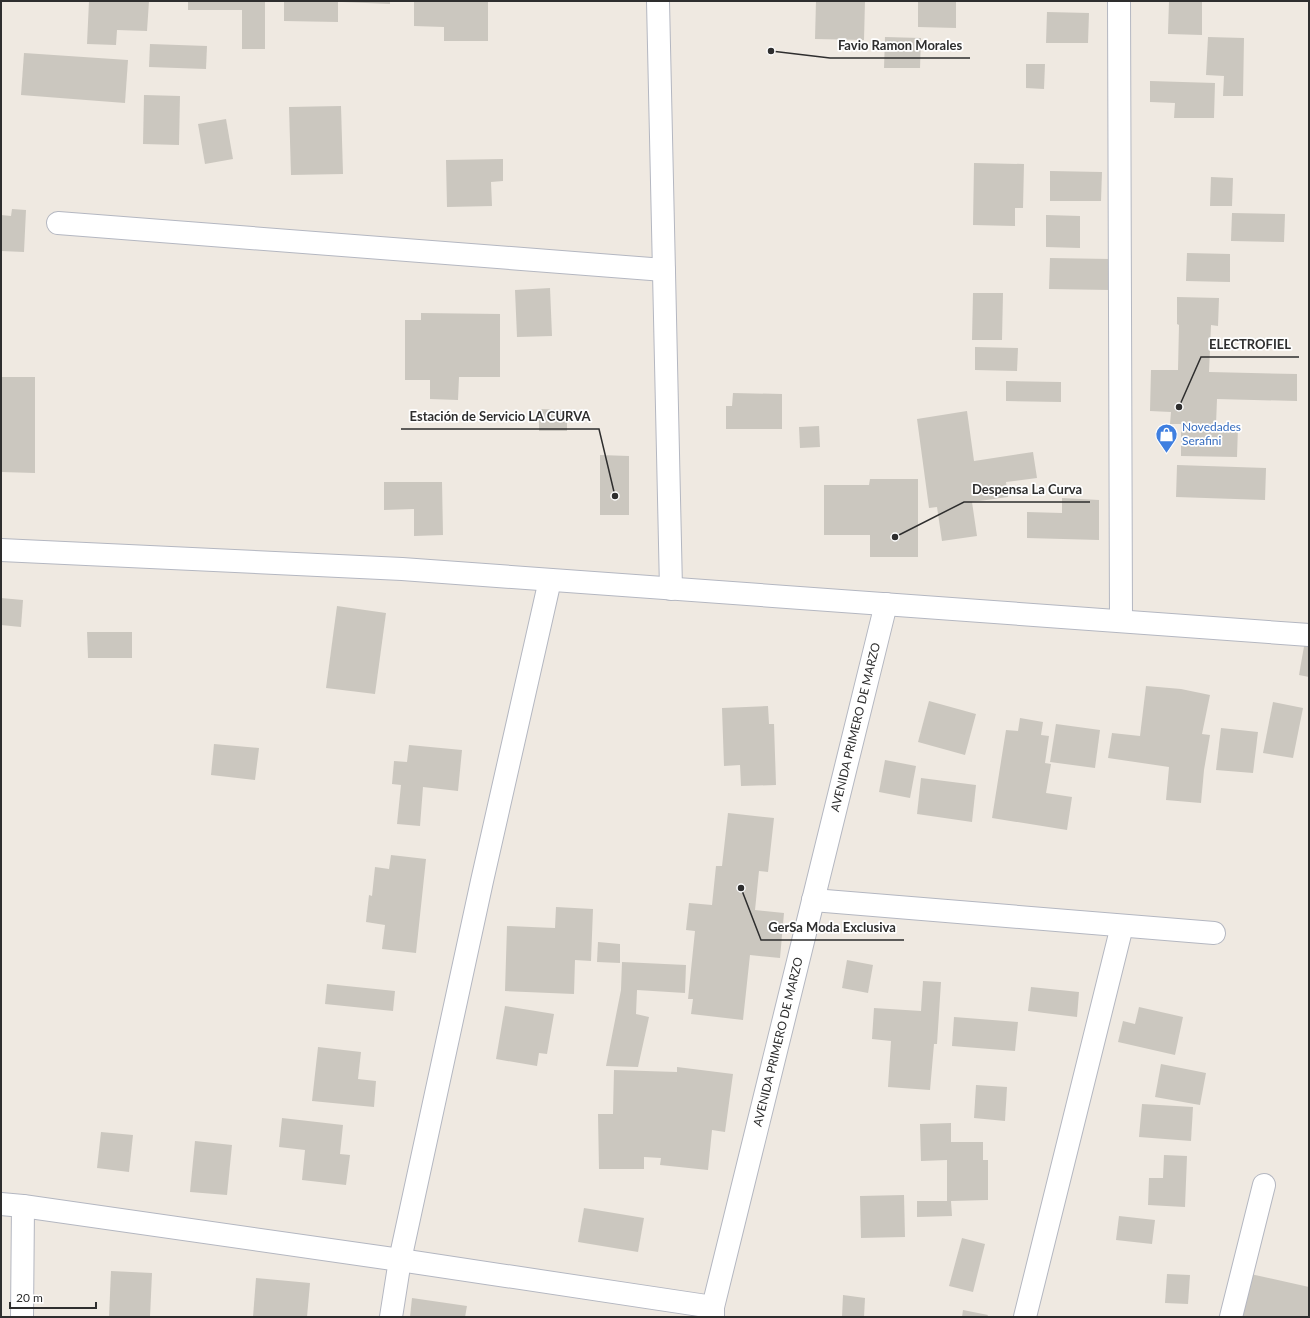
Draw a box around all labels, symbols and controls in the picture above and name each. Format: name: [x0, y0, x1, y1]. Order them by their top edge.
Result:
callout: Favio Ramon Morales: [830, 33, 970, 58]
text: Favio Ramon Morales: [838, 37, 962, 53]
callout: ELECTROFIEL: [1201, 332, 1299, 357]
text: ELECTROFIEL: [1209, 336, 1291, 352]
callout: Estación de Servicio LA CURVA: [401, 404, 599, 429]
text: Estación de Servicio LA CURVA: [410, 408, 591, 424]
place label: Novedades Serafini: [1182, 419, 1241, 448]
shop icon: Novedades Serafini: [1154, 421, 1180, 454]
callout: Despensa La Curva: [964, 477, 1090, 502]
text: Despensa La Curva: [972, 481, 1082, 497]
street label: AVENIDA PRIMERO DE MARZO: [827, 641, 883, 813]
callout: GerSa Moda Exclusiva: [761, 915, 904, 940]
text: GerSa Moda Exclusiva: [768, 919, 896, 935]
street label: AVENIDA PRIMERO DE MARZO: [750, 955, 806, 1128]
scale bar: [10, 1284, 96, 1310]
text: 20 m: [16, 1290, 43, 1305]

